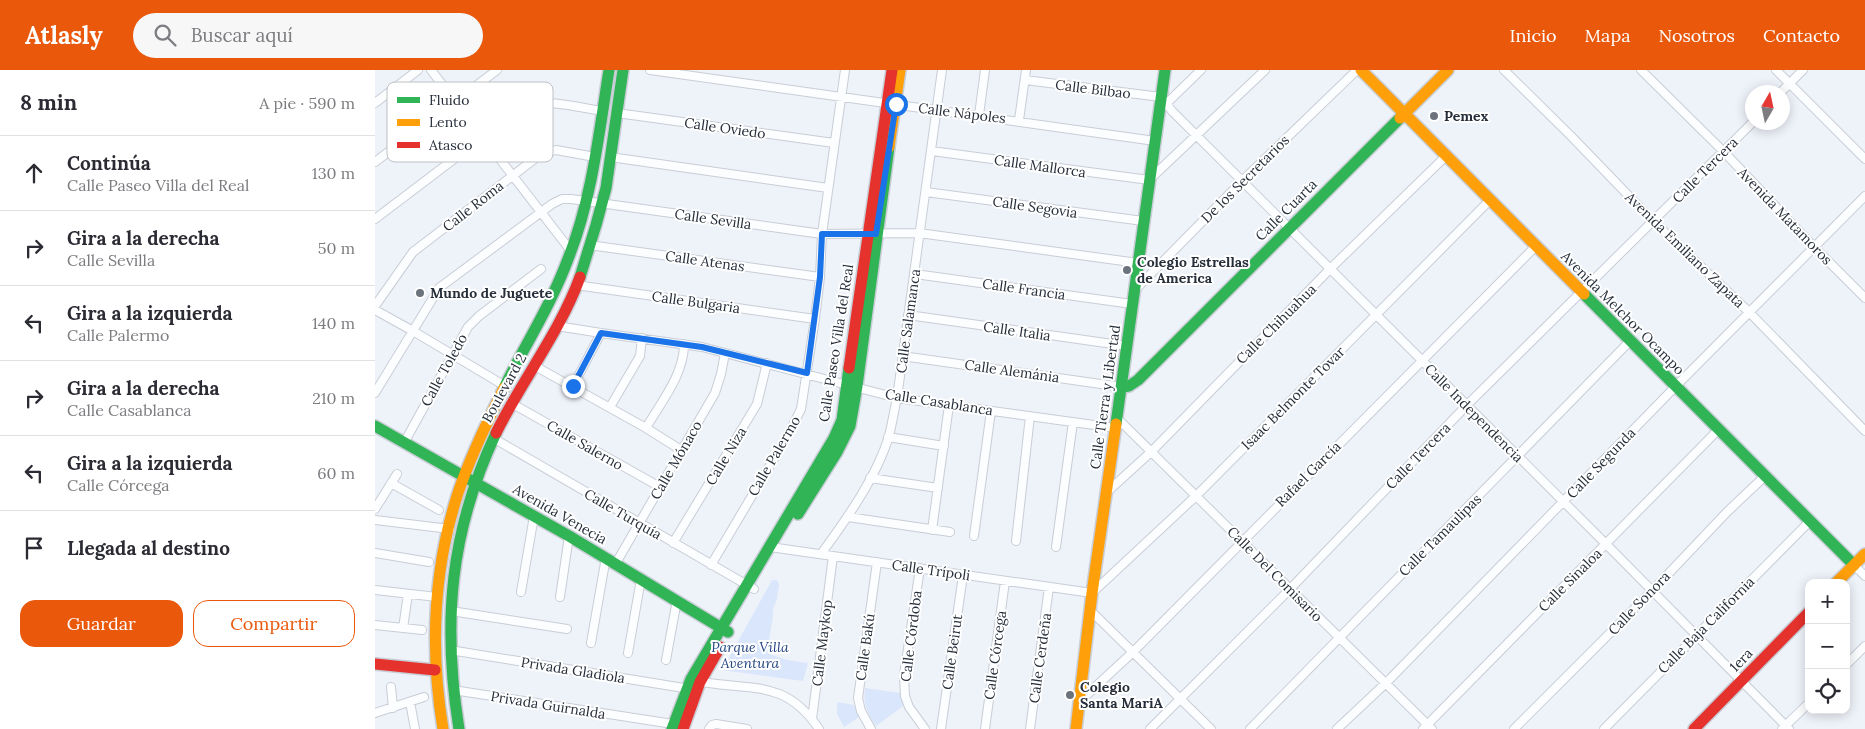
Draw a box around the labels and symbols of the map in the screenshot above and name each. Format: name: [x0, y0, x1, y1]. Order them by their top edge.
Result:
street label: Calle Bilbao: [1054, 75, 1132, 103]
legend: [387, 82, 553, 162]
north arrow: [1745, 85, 1790, 130]
text: Fluido: [429, 91, 469, 109]
route start: [885, 93, 908, 116]
street label: Calle Nápoles: [917, 99, 1007, 127]
place label: Pemex: [1444, 107, 1489, 125]
marker: Pemex: [1428, 110, 1440, 122]
text: Lento: [429, 113, 467, 131]
street label: Calle Oviedo: [683, 113, 767, 143]
street label: De los Secretarios: [1197, 131, 1293, 227]
street label: Calle Tercera: [1668, 133, 1742, 207]
text: Atasco: [428, 136, 472, 154]
street label: Calle Mallorca: [993, 151, 1087, 181]
street label: Avenida Matamoros: [1733, 163, 1836, 269]
street label: Calle Cuarta: [1251, 175, 1321, 245]
street label: Calle Roma: [439, 177, 507, 235]
street label: Avenida Emiliano Zapata: [1621, 188, 1749, 312]
street label: Calle Segovia: [991, 192, 1079, 222]
street label: Calle Sevilla: [674, 205, 752, 233]
street label: Calle Atenas: [664, 247, 746, 275]
street label: Avenida Melchor Ocampo: [1557, 247, 1689, 379]
place label: Colegio Estrellas de America: [1137, 253, 1249, 287]
street label: Calle Paseo Villa del Real: [815, 263, 857, 423]
marker: Colegio Estrellas de America: [1121, 264, 1133, 276]
street label: Calle Salamanca: [892, 268, 924, 374]
street label: Calle Francia: [981, 274, 1067, 304]
street label: Calle Chihuahua: [1232, 280, 1320, 368]
place label: Mundo de Juguete: [430, 284, 553, 302]
marker: Mundo de Juguete: [414, 287, 426, 299]
street label: Calle Bulgaria: [651, 287, 741, 317]
street label: Calle Italia: [982, 317, 1052, 345]
street label: Calle Tierra y Libertad: [1086, 324, 1124, 470]
street label: Calle Toledo: [417, 331, 471, 409]
street label: Isaac Belmonte Tovar: [1237, 342, 1349, 454]
street label: Boulevard 2: [478, 350, 530, 426]
street label: Calle Alemánia: [963, 355, 1061, 387]
street label: Calle Independencia: [1421, 360, 1527, 466]
route end: [562, 375, 585, 398]
street label: Calle Casablanca: [884, 385, 994, 419]
street label: Calle Palermo: [744, 413, 804, 499]
street label: Calle Salerno: [544, 416, 626, 474]
street label: Calle Mónaco: [646, 417, 706, 503]
street label: Calle Tercera: [1382, 419, 1454, 493]
street label: Calle Niza: [702, 424, 750, 488]
street label: Calle Segunda: [1563, 424, 1639, 502]
street label: Rafael García: [1271, 437, 1345, 511]
street label: Avenida Venecia: [509, 479, 610, 548]
street label: Calle Turquía: [581, 485, 665, 543]
street label: Calle Tamaulipas: [1395, 490, 1485, 580]
street label: Calle Del Comisario: [1223, 522, 1327, 626]
street label: Calle Sinaloa: [1534, 544, 1606, 616]
street label: Calle Trípoli: [891, 556, 971, 584]
street label: Calle Sonora: [1604, 567, 1674, 639]
street label: Calle Baja California: [1654, 573, 1758, 677]
street label: Calle Córdoba: [896, 589, 926, 683]
street label: Calle Maykop: [808, 599, 836, 687]
street label: Calle Córcega: [980, 609, 1010, 701]
street label: Calle Bakú: [851, 612, 879, 682]
street label: Calle Cerdeña: [1025, 612, 1055, 704]
street label: Calle Beirut: [938, 613, 966, 691]
park label: Parque Villa Aventura: [711, 638, 789, 672]
street label: 1era: [1726, 644, 1756, 676]
street label: Privada Gladiola: [520, 653, 626, 687]
place label: Colegio Santa MariA: [1080, 678, 1163, 712]
street label: Privada Guirnalda: [489, 687, 607, 723]
marker: Colegio Santa MariA: [1064, 689, 1076, 701]

